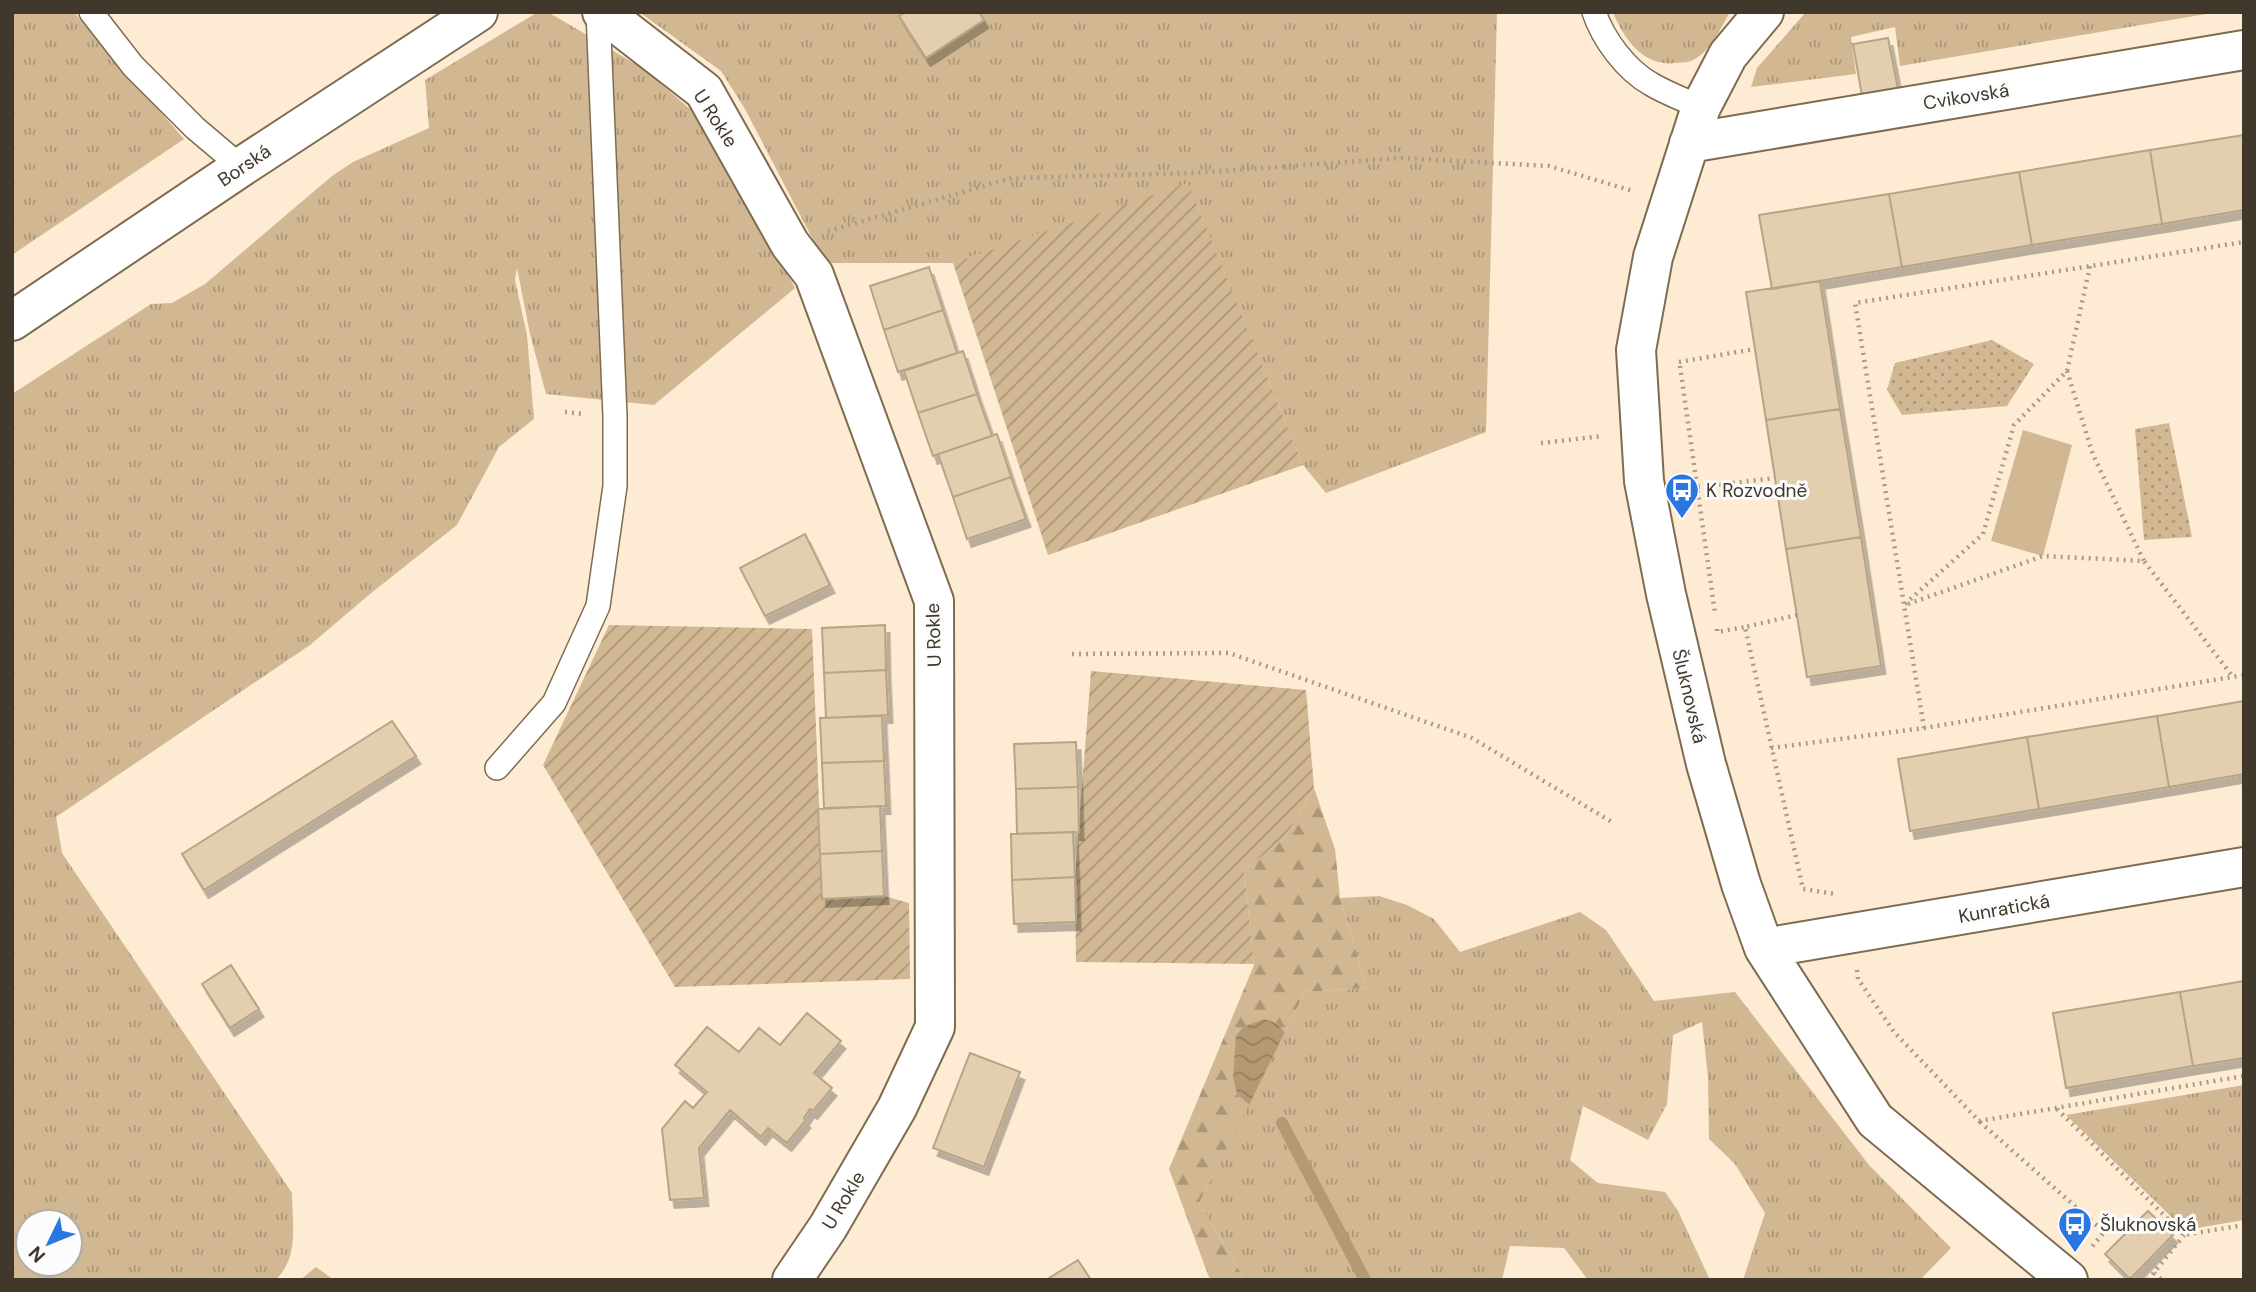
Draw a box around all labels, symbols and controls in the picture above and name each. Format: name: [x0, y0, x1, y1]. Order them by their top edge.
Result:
street label: Cvikovská: [1921, 77, 2011, 116]
street label: U Rokle: [688, 85, 744, 152]
street label: Borská: [213, 139, 276, 192]
bus stop icon: K Rozvodně: [1663, 471, 1701, 520]
place label: K Rozvodně: [1706, 478, 1807, 503]
street label: U Rokle: [920, 603, 947, 667]
street label: Šluknovská: [1667, 646, 1713, 746]
street label: Kunratická: [1956, 888, 2052, 929]
street label: U Rokle: [816, 1166, 871, 1234]
bus stop icon: Šluknovská: [2056, 1205, 2094, 1254]
north arrow: [14, 1208, 84, 1278]
place label: Šluknovská: [2100, 1212, 2196, 1237]
text: N: [23, 1241, 51, 1268]

